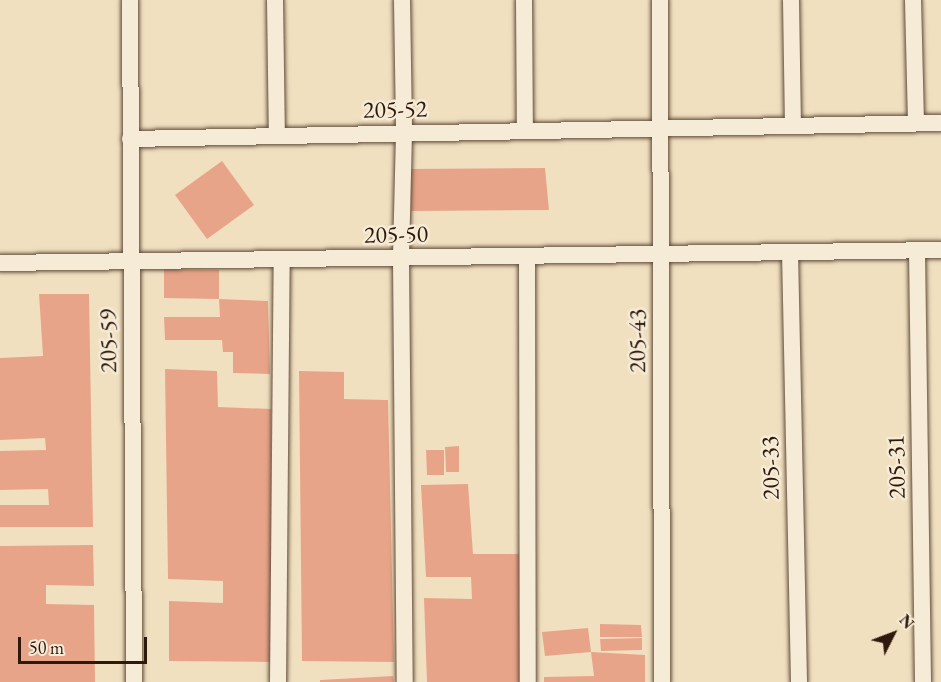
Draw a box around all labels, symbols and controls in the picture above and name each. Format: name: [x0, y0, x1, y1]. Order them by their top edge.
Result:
street label: 205-52: [363, 94, 427, 124]
street label: 205-50: [364, 219, 428, 249]
street label: 205-59: [94, 309, 122, 373]
street label: 205-43: [623, 309, 651, 373]
street label: 205-31: [881, 435, 911, 499]
street label: 205-33: [755, 436, 785, 500]
north arrow: [863, 604, 923, 664]
text: N: [895, 610, 919, 633]
scale bar: [21, 625, 150, 663]
text: 50 m: [29, 636, 64, 659]

